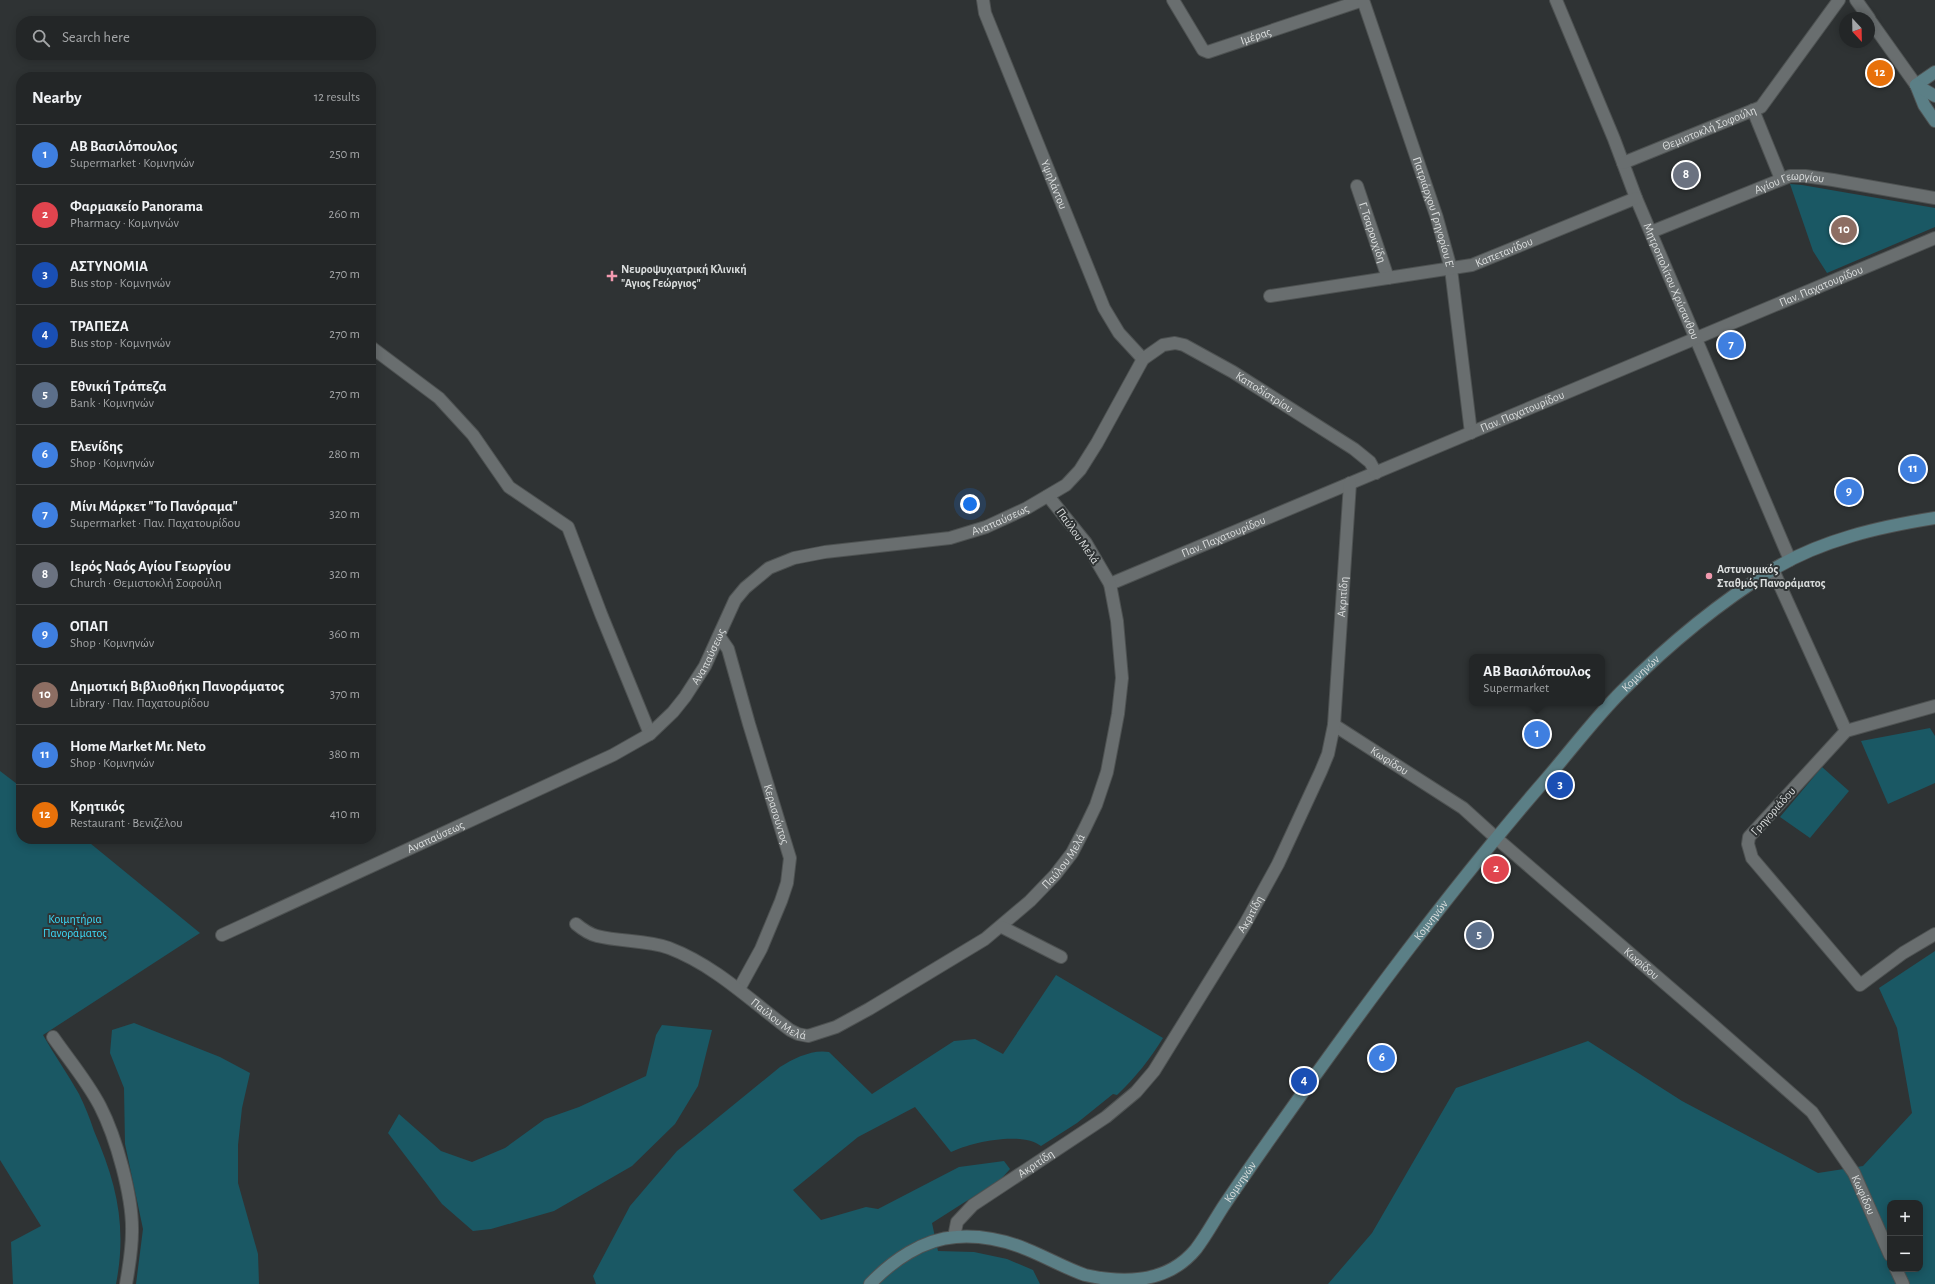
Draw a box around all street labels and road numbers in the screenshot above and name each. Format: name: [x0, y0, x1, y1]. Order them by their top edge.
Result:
street label: Ιμέρας: [1239, 25, 1273, 47]
street label: Θεμιστοκλή Σοφούλη: [1660, 104, 1758, 152]
street label: Πατριάρχου Γρηγορίου Ε': [1411, 155, 1457, 270]
street label: Υψηλάντου: [1039, 158, 1069, 211]
street label: Αγίου Γεωργίου: [1753, 170, 1825, 196]
street label: Γ. Τσαρουχίδη: [1357, 201, 1388, 264]
street label: Μητροπολίτου Χρύσανθου: [1641, 221, 1702, 341]
street label: Καπετανίδου: [1474, 235, 1535, 269]
street label: Παν. Παχατουρίδου: [1777, 263, 1865, 309]
street label: Καποδίστρίου: [1234, 369, 1296, 415]
street label: Παν. Παχατουρίδου: [1479, 388, 1566, 434]
street label: Αναπαύσεως: [970, 502, 1031, 537]
street label: Παύλου Μελά: [1054, 506, 1102, 566]
street label: Παν. Παχατουρίδου: [1180, 514, 1267, 559]
street label: Ακριτίδη: [1335, 576, 1350, 618]
street label: Αναπαύσεως: [689, 626, 728, 687]
street label: Κομνηνών: [1619, 653, 1662, 694]
street label: Κωφίδου: [1368, 744, 1411, 777]
street label: Κερασούντος: [762, 783, 791, 846]
street label: Γρηγοριάδου: [1748, 785, 1798, 837]
street label: Αναπαύσεως: [405, 818, 467, 855]
street label: Παύλου Μελά: [1039, 832, 1087, 891]
street label: Ακριτίδη: [1235, 893, 1266, 935]
street label: Κομνηνών: [1412, 898, 1450, 942]
street label: Κωφίδου: [1622, 945, 1662, 982]
street label: Παύλου Μελά: [749, 996, 807, 1042]
street label: Ακριτίδη: [1016, 1147, 1056, 1180]
street label: Κομνηνών: [1222, 1159, 1258, 1205]
street label: Κωφίδου: [1850, 1173, 1878, 1217]

